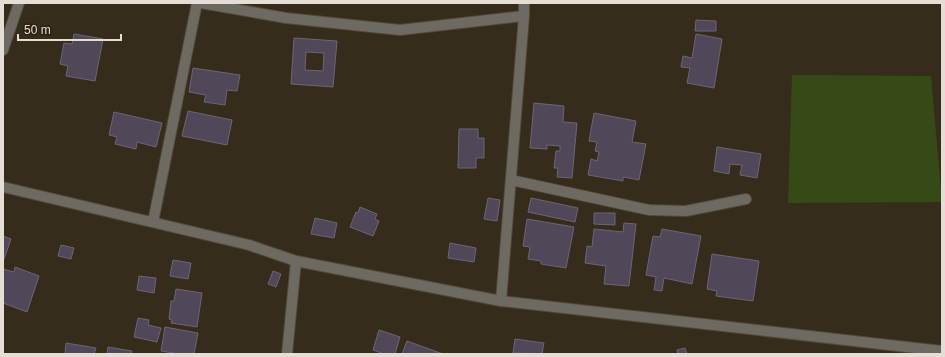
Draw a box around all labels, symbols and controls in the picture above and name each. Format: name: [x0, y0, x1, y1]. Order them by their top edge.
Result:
scale bar: [18, 16, 121, 42]
text: 50 m: [24, 23, 51, 37]

